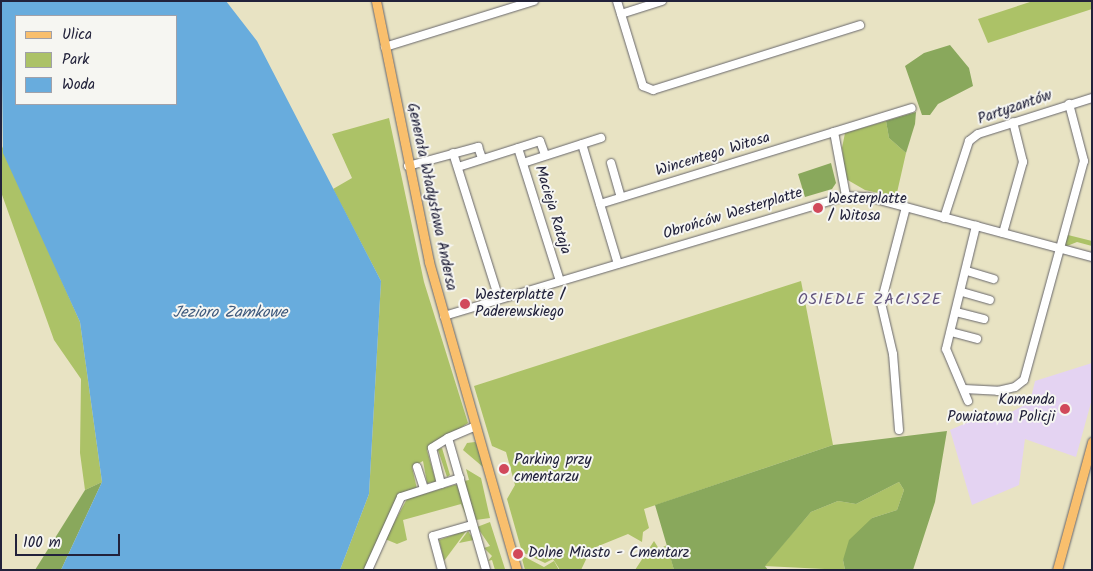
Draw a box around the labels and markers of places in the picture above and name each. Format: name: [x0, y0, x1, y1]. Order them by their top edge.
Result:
place label: Westerplatte / Witosa: [828, 190, 907, 225]
marker: Westerplatte / Witosa: [812, 202, 824, 214]
place label: Westerplatte / Paderewskiego: [475, 286, 565, 321]
marker: Westerplatte / Paderewskiego: [459, 298, 471, 310]
place label: Komenda Powiatowa Policji: [947, 391, 1055, 426]
marker: Komenda Powiatowa Policji: [1059, 403, 1071, 415]
place label: Parking przy cmentarzu: [514, 451, 592, 486]
marker: Parking przy cmentarzu: [498, 463, 510, 475]
place label: Dolne Miasto - Cmentarz: [528, 545, 689, 563]
marker: Dolne Miasto - Cmentarz: [512, 548, 524, 560]

